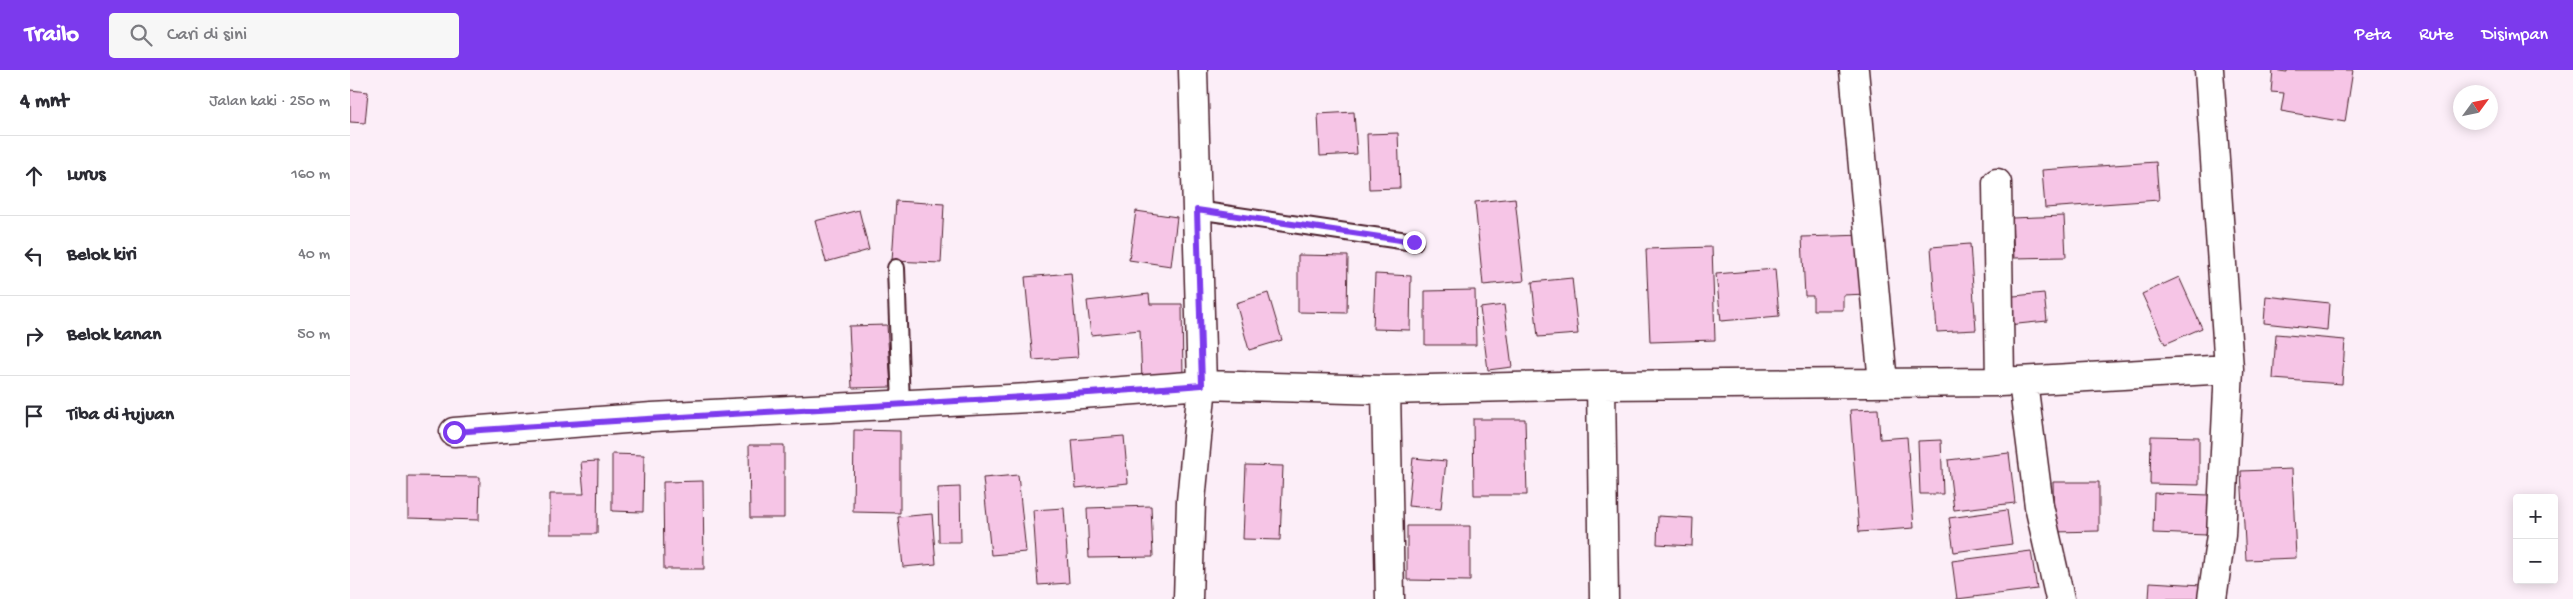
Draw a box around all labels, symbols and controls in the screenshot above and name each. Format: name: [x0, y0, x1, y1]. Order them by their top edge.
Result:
search box: [109, 13, 459, 58]
text: Trailo: [25, 21, 79, 50]
icon: search: [127, 21, 155, 49]
text: Cari di sini: [167, 24, 247, 47]
text: Peta: [2355, 25, 2391, 46]
text: Rute: [2419, 25, 2454, 46]
text: Disimpan: [2482, 25, 2548, 46]
north arrow: [2453, 85, 2498, 130]
text: 4 mnt: [20, 90, 68, 115]
text: Jalan kaki · 250 m: [209, 93, 330, 112]
icon: ahead: [20, 162, 48, 190]
text: Lurus: [67, 164, 106, 187]
text: 160 m: [291, 166, 330, 185]
route end: [1403, 231, 1426, 254]
icon: left: [20, 242, 48, 270]
text: Belok kiri: [67, 244, 137, 267]
text: 40 m: [298, 246, 330, 265]
icon: right: [20, 322, 48, 350]
text: Belok kanan: [67, 324, 161, 347]
text: 50 m: [297, 326, 330, 345]
icon: arrive: [20, 402, 48, 430]
text: Tiba di tujuan: [67, 404, 174, 427]
route start: [443, 421, 466, 444]
map controls: [2513, 494, 2558, 584]
button: +: [2513, 494, 2558, 539]
button: −: [2513, 539, 2558, 584]

